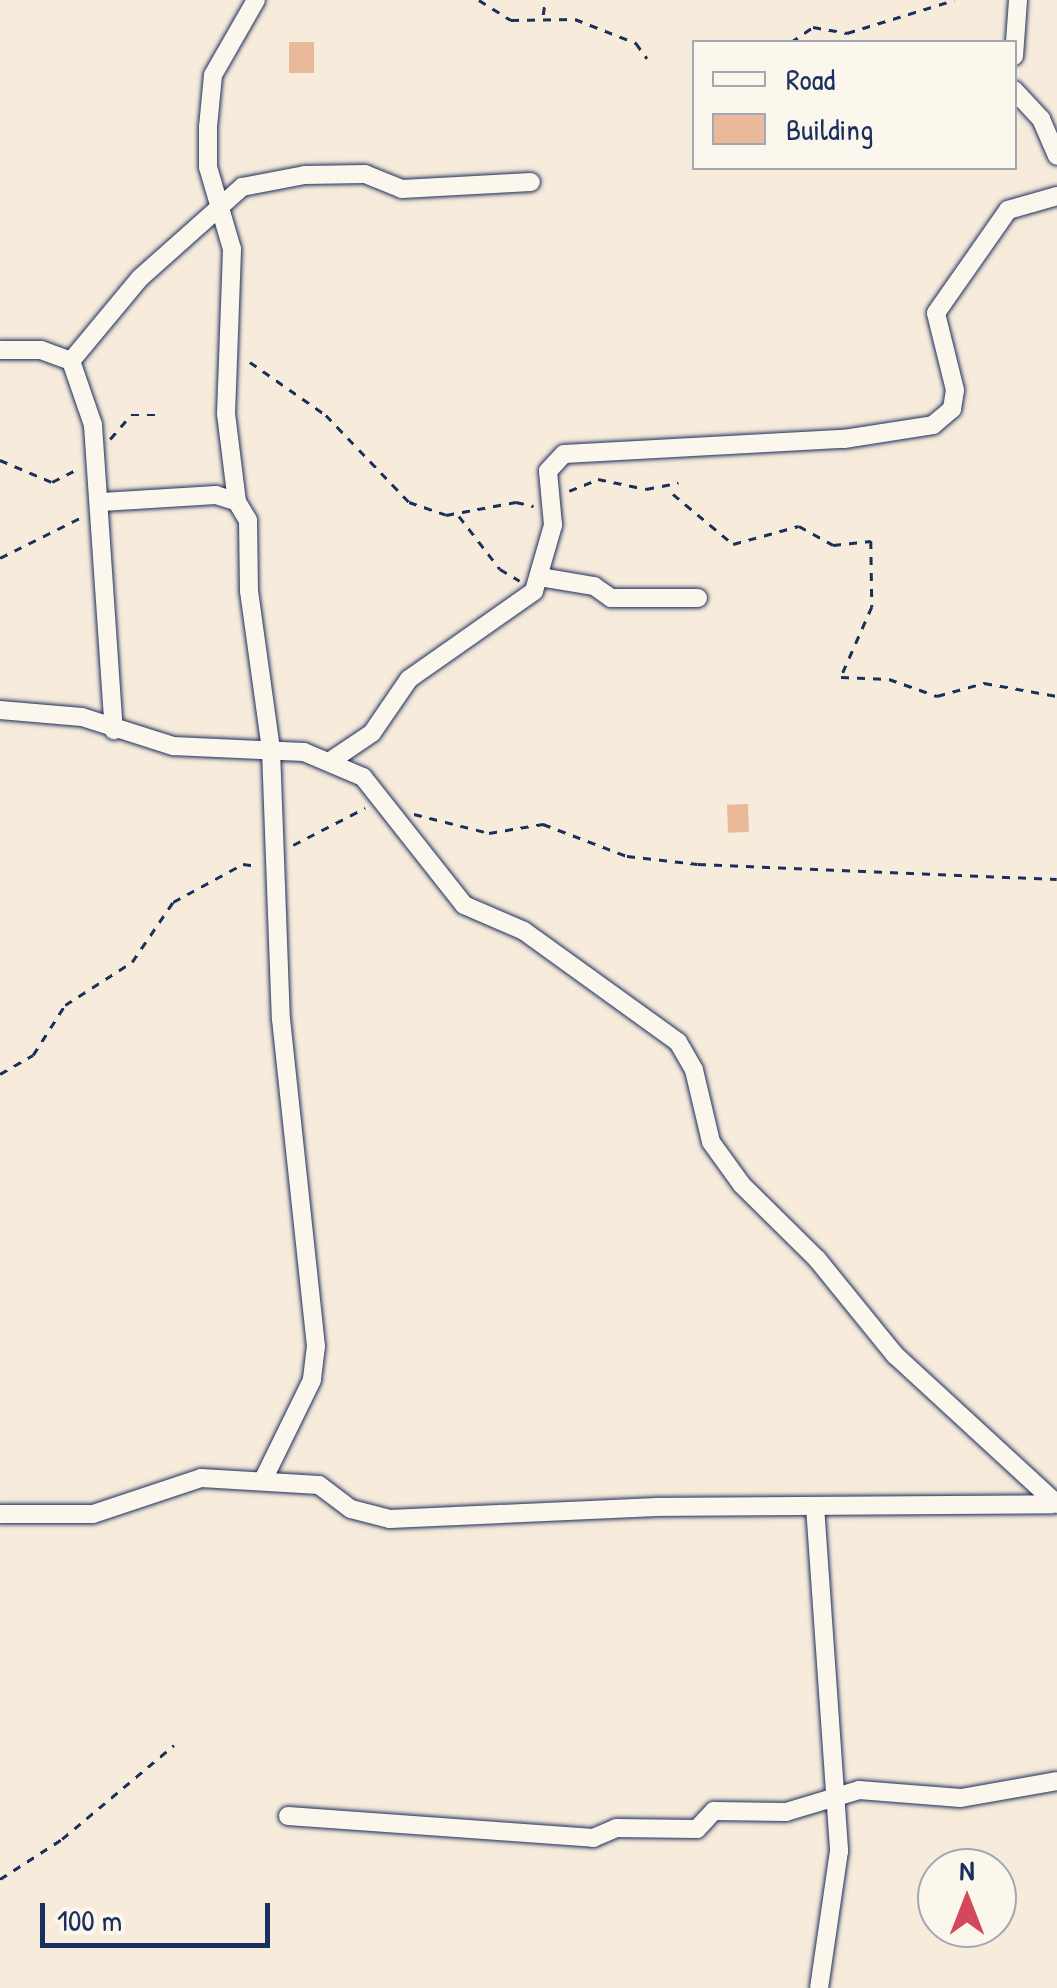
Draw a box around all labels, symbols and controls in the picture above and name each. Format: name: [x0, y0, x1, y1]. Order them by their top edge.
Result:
legend: [692, 40, 1017, 170]
text: Road: [786, 59, 835, 99]
text: Building: [786, 109, 873, 149]
north arrow: [917, 1848, 1017, 1948]
text: N: [960, 1851, 974, 1889]
scale bar: [45, 1883, 275, 1945]
text: 100 m: [57, 1900, 122, 1940]

